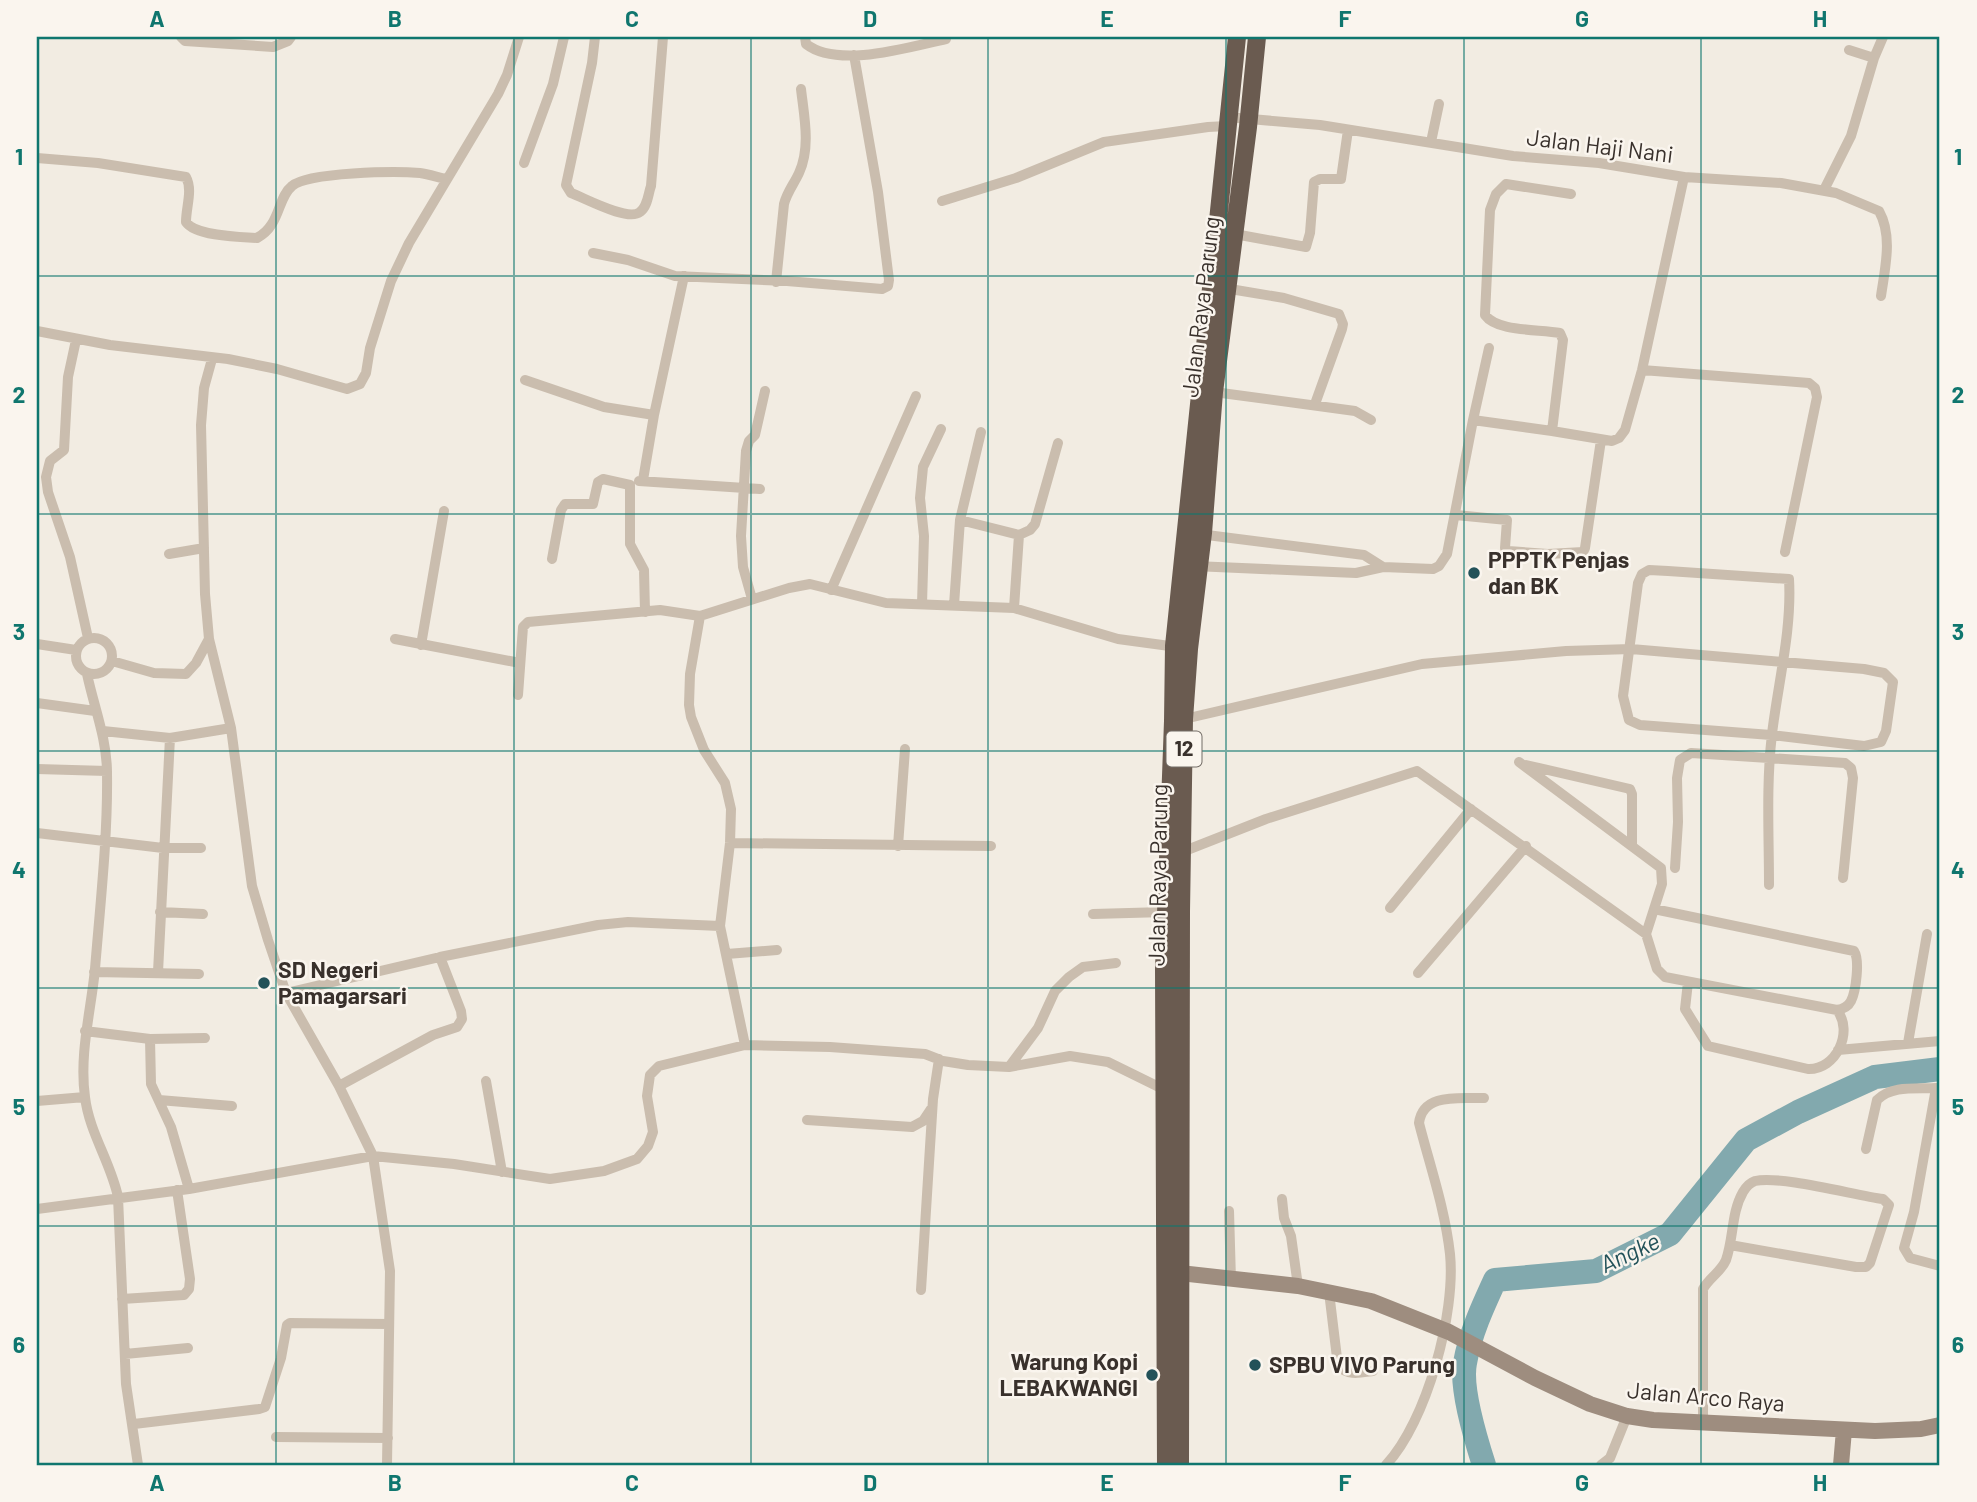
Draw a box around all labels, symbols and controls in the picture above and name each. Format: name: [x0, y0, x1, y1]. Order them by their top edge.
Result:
text: A: [149, 4, 165, 32]
text: B: [388, 4, 402, 32]
text: C: [625, 4, 639, 32]
text: D: [863, 4, 877, 32]
text: E: [1100, 4, 1114, 32]
text: F: [1339, 4, 1352, 32]
text: G: [1575, 4, 1589, 32]
text: H: [1813, 4, 1827, 32]
street label: Jalan Haji Nani: [1525, 122, 1675, 168]
text: 1: [15, 142, 23, 170]
text: 1: [1954, 142, 1962, 170]
street label: Jalan Raya Parung: [1175, 215, 1225, 399]
text: 2: [13, 380, 25, 408]
text: 2: [1952, 380, 1964, 408]
place label: PPPTK Penjas dan BK: [1488, 545, 1629, 599]
marker: PPPTK Penjas dan BK: [1466, 565, 1482, 581]
text: 3: [13, 617, 25, 645]
text: 3: [1952, 617, 1964, 645]
road number: 12: [1166, 732, 1202, 766]
street label: Jalan Raya Parung: [1141, 784, 1173, 966]
text: 4: [12, 855, 26, 883]
text: 4: [1951, 855, 1965, 883]
place label: SD Negeri Pamagarsari: [278, 955, 407, 1009]
marker: SD Negeri Pamagarsari: [256, 975, 272, 991]
text: 5: [13, 1092, 25, 1120]
text: 5: [1952, 1092, 1964, 1120]
water label: Angke: [1595, 1225, 1664, 1278]
text: 6: [13, 1330, 25, 1358]
text: 6: [1952, 1330, 1964, 1358]
place label: Warung Kopi LEBAKWANGI: [999, 1347, 1138, 1401]
place label: SPBU VIVO Parung: [1269, 1350, 1455, 1378]
marker: SPBU VIVO Parung: [1247, 1357, 1263, 1373]
marker: Warung Kopi LEBAKWANGI: [1144, 1367, 1160, 1383]
street label: Jalan Arco Raya: [1626, 1375, 1786, 1417]
text: A: [149, 1468, 165, 1496]
text: B: [388, 1468, 402, 1496]
text: C: [625, 1468, 639, 1496]
text: D: [863, 1468, 877, 1496]
text: E: [1100, 1468, 1114, 1496]
text: F: [1339, 1468, 1352, 1496]
text: G: [1575, 1468, 1589, 1496]
text: H: [1813, 1468, 1827, 1496]

